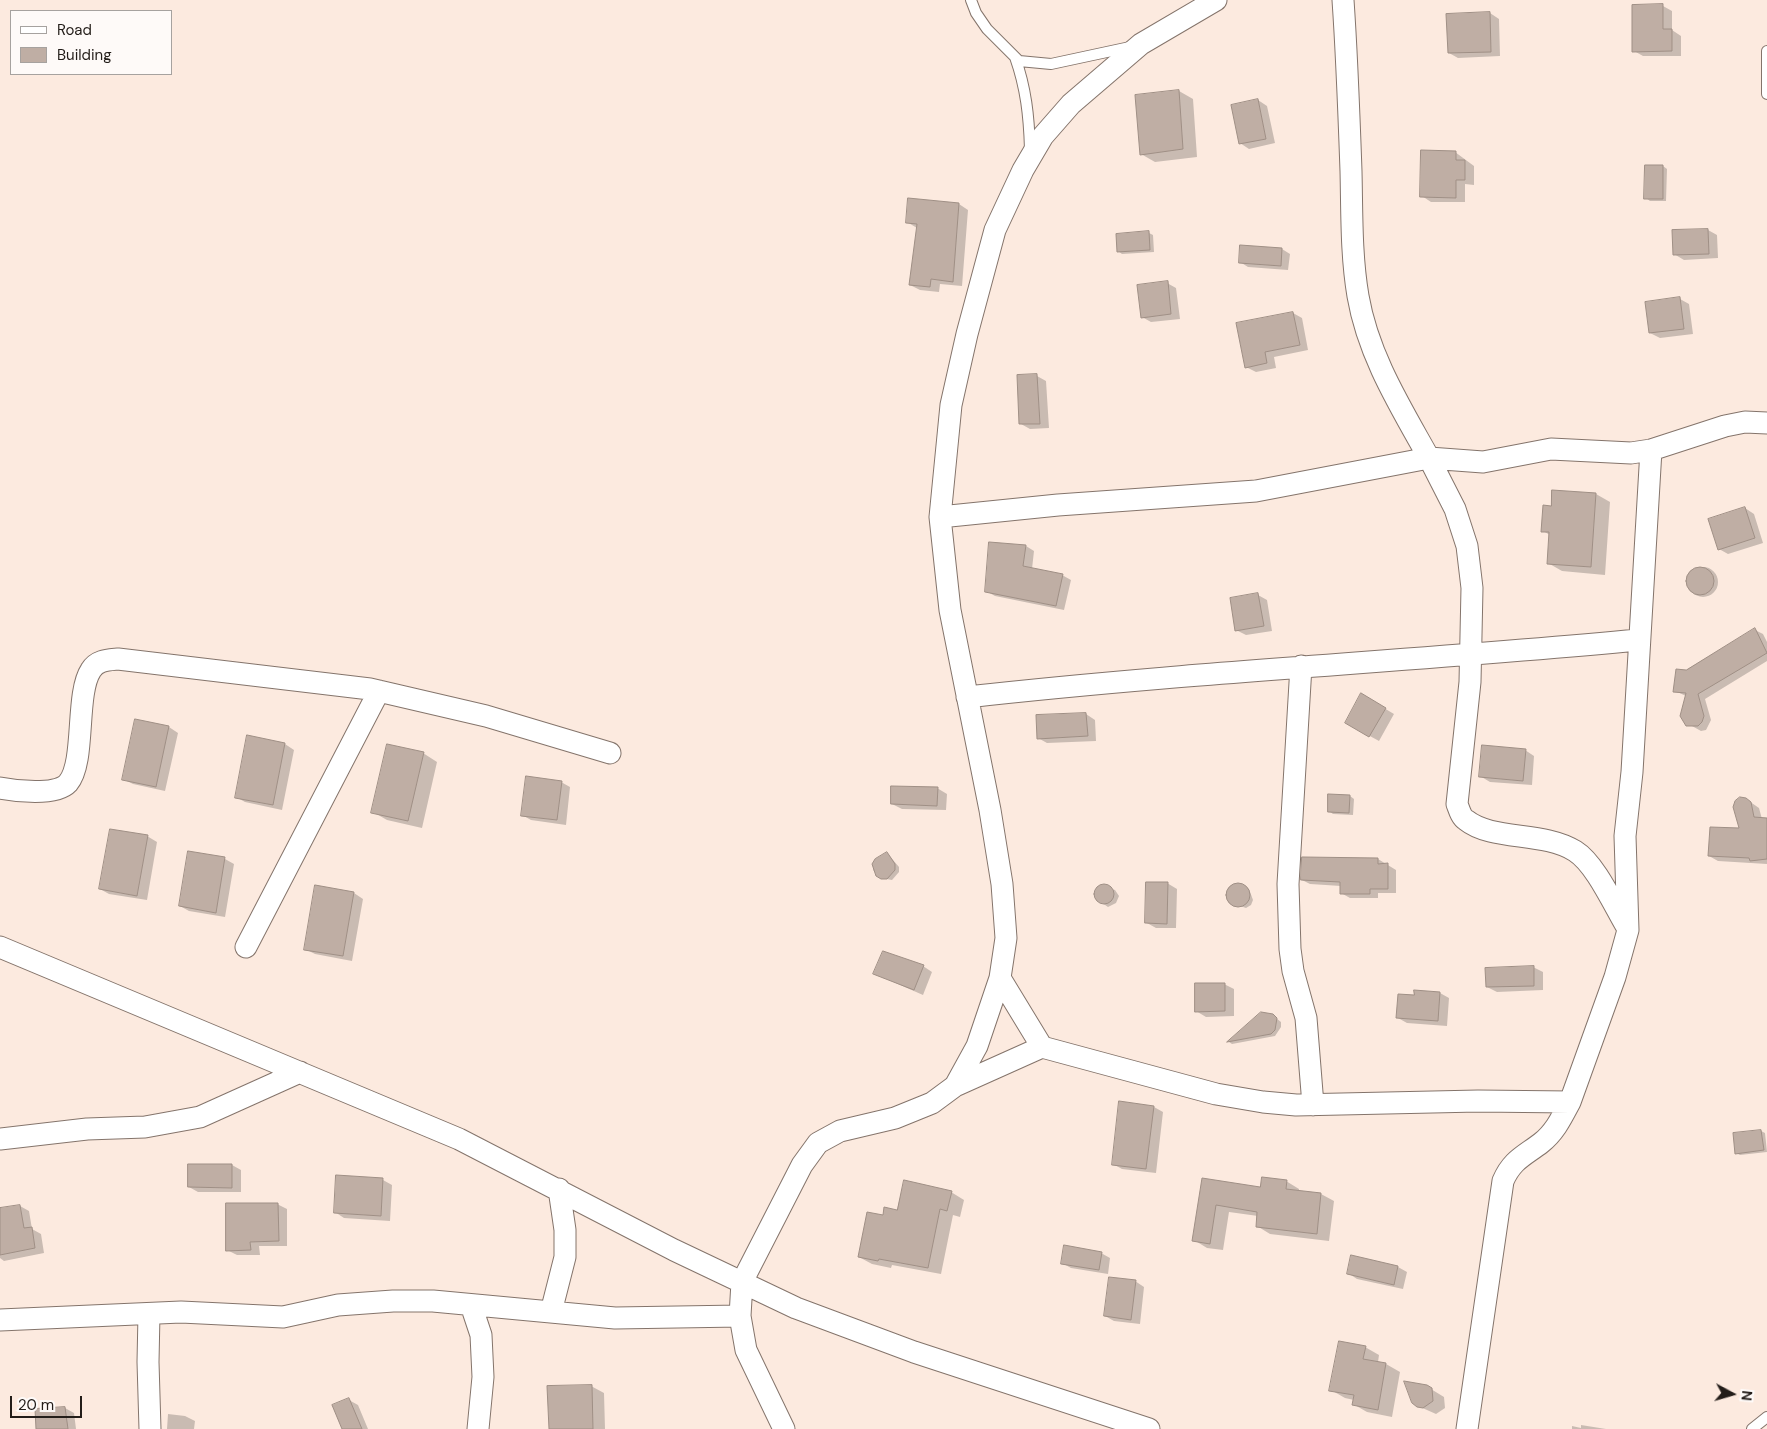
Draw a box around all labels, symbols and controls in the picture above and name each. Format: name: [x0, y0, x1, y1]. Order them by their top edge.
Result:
legend: [10, 10, 172, 75]
text: Road: [57, 20, 92, 40]
text: Building: [57, 45, 112, 65]
north arrow: [1707, 1369, 1757, 1419]
scale bar: [12, 1386, 85, 1418]
text: N: [1737, 1390, 1756, 1402]
text: 20 m: [18, 1395, 54, 1415]

